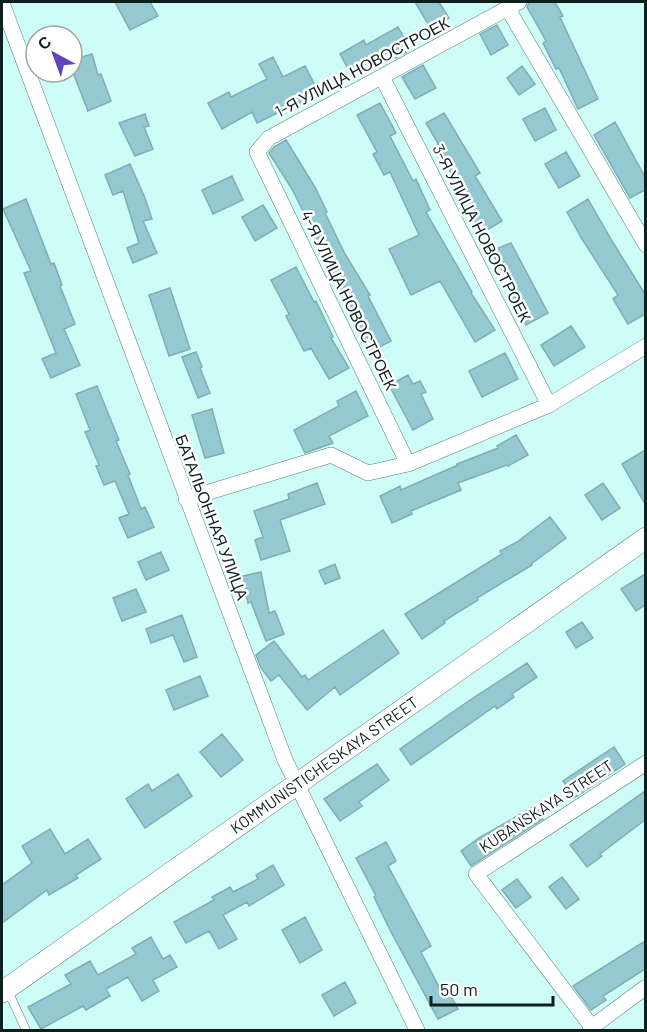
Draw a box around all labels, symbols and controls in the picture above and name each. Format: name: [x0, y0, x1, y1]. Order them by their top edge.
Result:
street label: 1-Я УЛИЦА НОВОСТРОЕК: [272, 12, 453, 121]
north arrow: [24, 24, 84, 84]
text: С: [33, 31, 55, 53]
street label: 3-Я УЛИЦА НОВОСТРОЕК: [429, 141, 536, 325]
street label: 4-Я УЛИЦА НОВОСТРОЕК: [298, 207, 402, 393]
street label: БАТАЛЬОННАЯ УЛИЦА: [172, 431, 253, 603]
street label: KOMMUNISTICHESKAYA STREET: [226, 692, 421, 837]
street label: KUBANSKAYA STREET: [475, 755, 616, 856]
scale bar: [431, 969, 552, 1007]
text: 50 m: [440, 978, 478, 1000]

